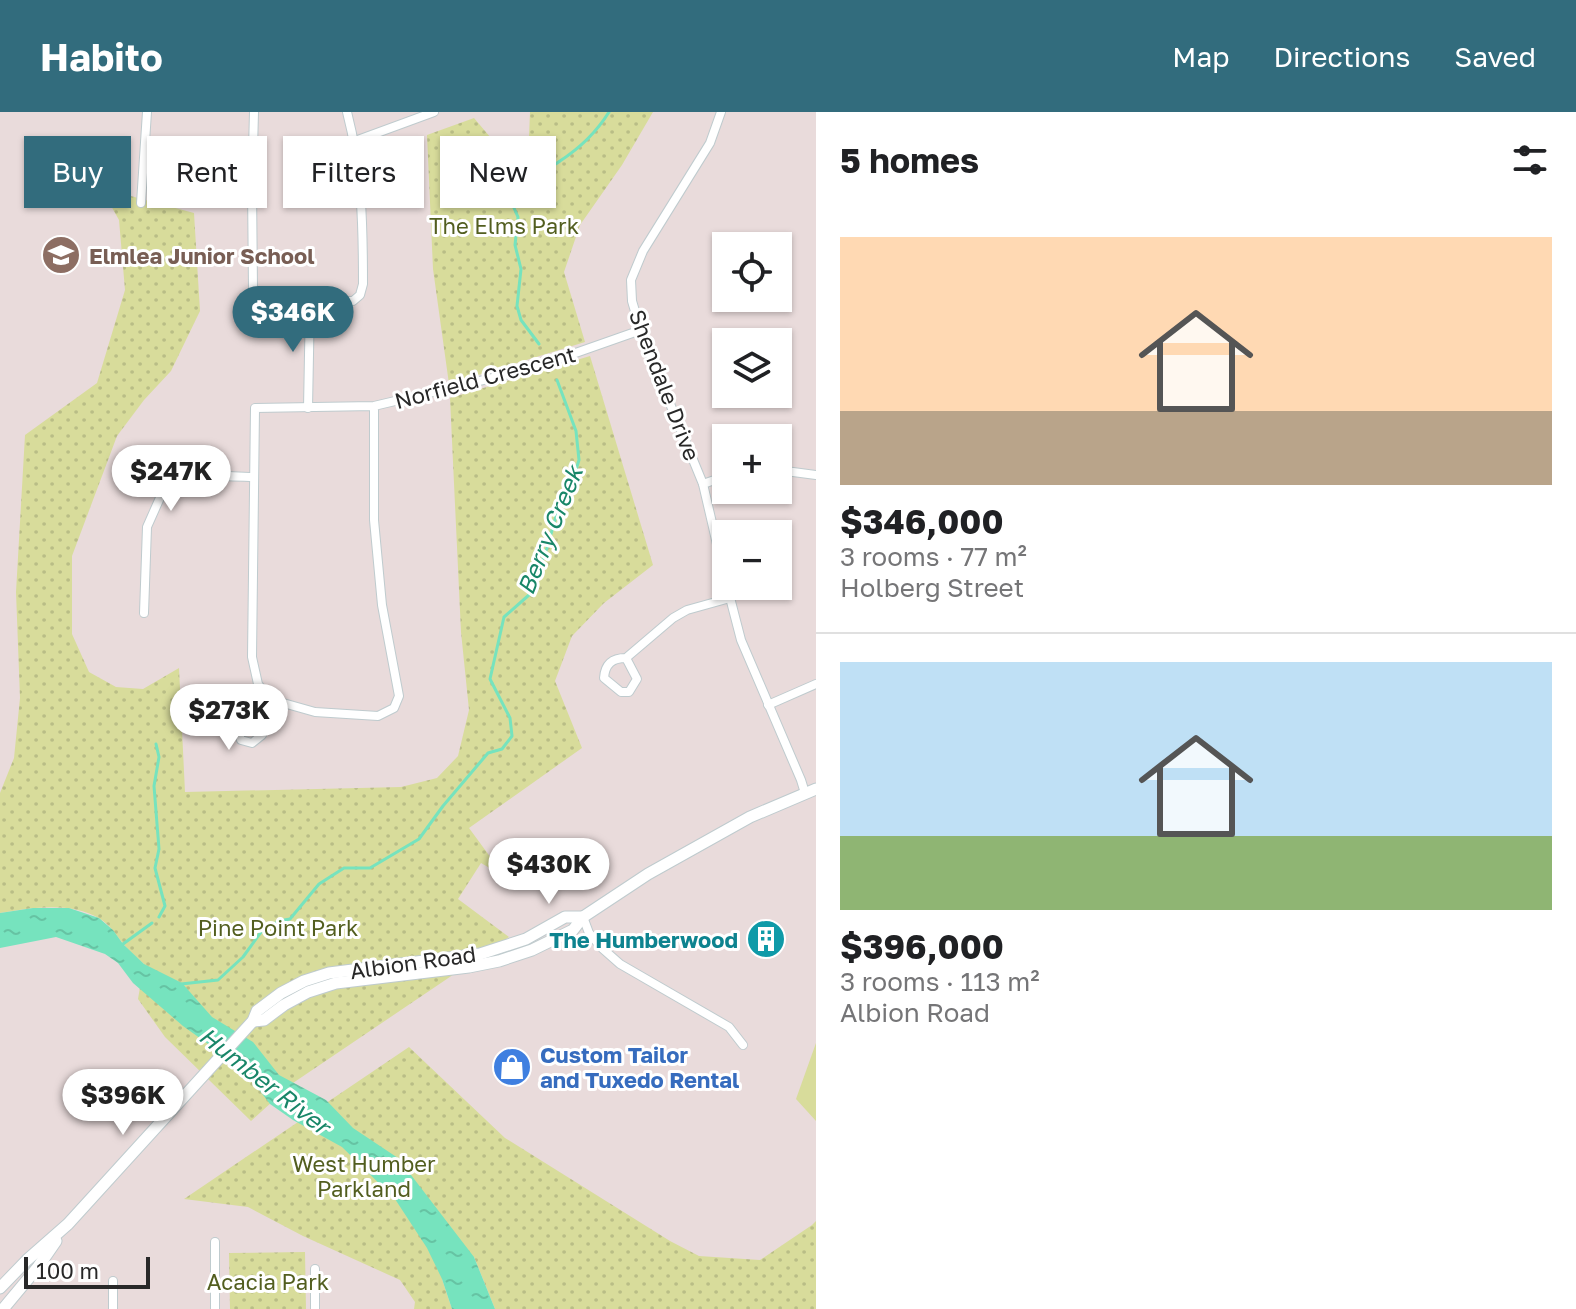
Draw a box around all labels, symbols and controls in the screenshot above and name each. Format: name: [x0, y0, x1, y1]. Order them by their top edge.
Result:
text: Habito: [40, 34, 163, 79]
text: Map: [1172, 40, 1229, 73]
text: Directions: [1273, 40, 1410, 73]
text: Saved: [1454, 40, 1536, 73]
chip: Buy: [24, 136, 131, 208]
chip: Rent: [147, 136, 267, 208]
chip: Filters: [283, 136, 424, 208]
chip: New: [440, 136, 556, 208]
icon: filters: [1508, 138, 1552, 182]
text: 5 homes: [840, 140, 979, 180]
park label: The Elms Park: [429, 212, 579, 239]
map controls: [712, 232, 792, 600]
button: locate: [712, 232, 792, 312]
school or university icon: Elmlea Junior School: [40, 234, 82, 276]
place label: Elmlea Junior School: [89, 242, 315, 269]
pin: $346K: [237, 286, 349, 354]
icon: home: [1124, 289, 1268, 433]
text: $346K: [251, 296, 335, 327]
street label: Shendale Drive: [624, 306, 706, 464]
button: layers: [712, 328, 792, 408]
street label: Norfield Crescent: [392, 340, 578, 414]
button: +: [712, 424, 792, 504]
pin: $247K: [115, 445, 227, 513]
text: $247K: [130, 455, 212, 486]
water label: Berry Creek: [510, 459, 590, 599]
text: $346,000: [840, 501, 1004, 541]
button: −: [712, 520, 792, 600]
text: 3 rooms · 77 m²: [840, 541, 1027, 572]
text: Holberg Street: [840, 572, 1024, 603]
pin: $273K: [173, 684, 285, 752]
text: $273K: [188, 694, 270, 725]
icon: home: [1124, 714, 1268, 858]
pin: $430K: [493, 838, 605, 906]
text: $430K: [506, 848, 592, 879]
park label: Pine Point Park: [198, 914, 358, 941]
building icon: The Humberwood: [745, 918, 787, 960]
place label: The Humberwood: [549, 926, 738, 953]
text: $396,000: [840, 926, 1004, 966]
street label: Albion Road: [348, 940, 478, 984]
text: 3 rooms · 113 m²: [840, 966, 1040, 997]
text: Albion Road: [840, 997, 990, 1028]
water label: Humber River: [194, 1020, 339, 1142]
place label: Custom Tailor and Tuxedo Rental: [540, 1041, 739, 1093]
shop icon: Custom Tailor and Tuxedo Rental: [491, 1046, 533, 1088]
pin: $396K: [67, 1069, 179, 1137]
text: $396K: [80, 1079, 166, 1110]
park label: West Humber Parkland: [292, 1150, 436, 1202]
scale bar: [24, 1253, 150, 1289]
text: 100 m: [36, 1257, 99, 1284]
park label: Acacia Park: [207, 1268, 329, 1295]

